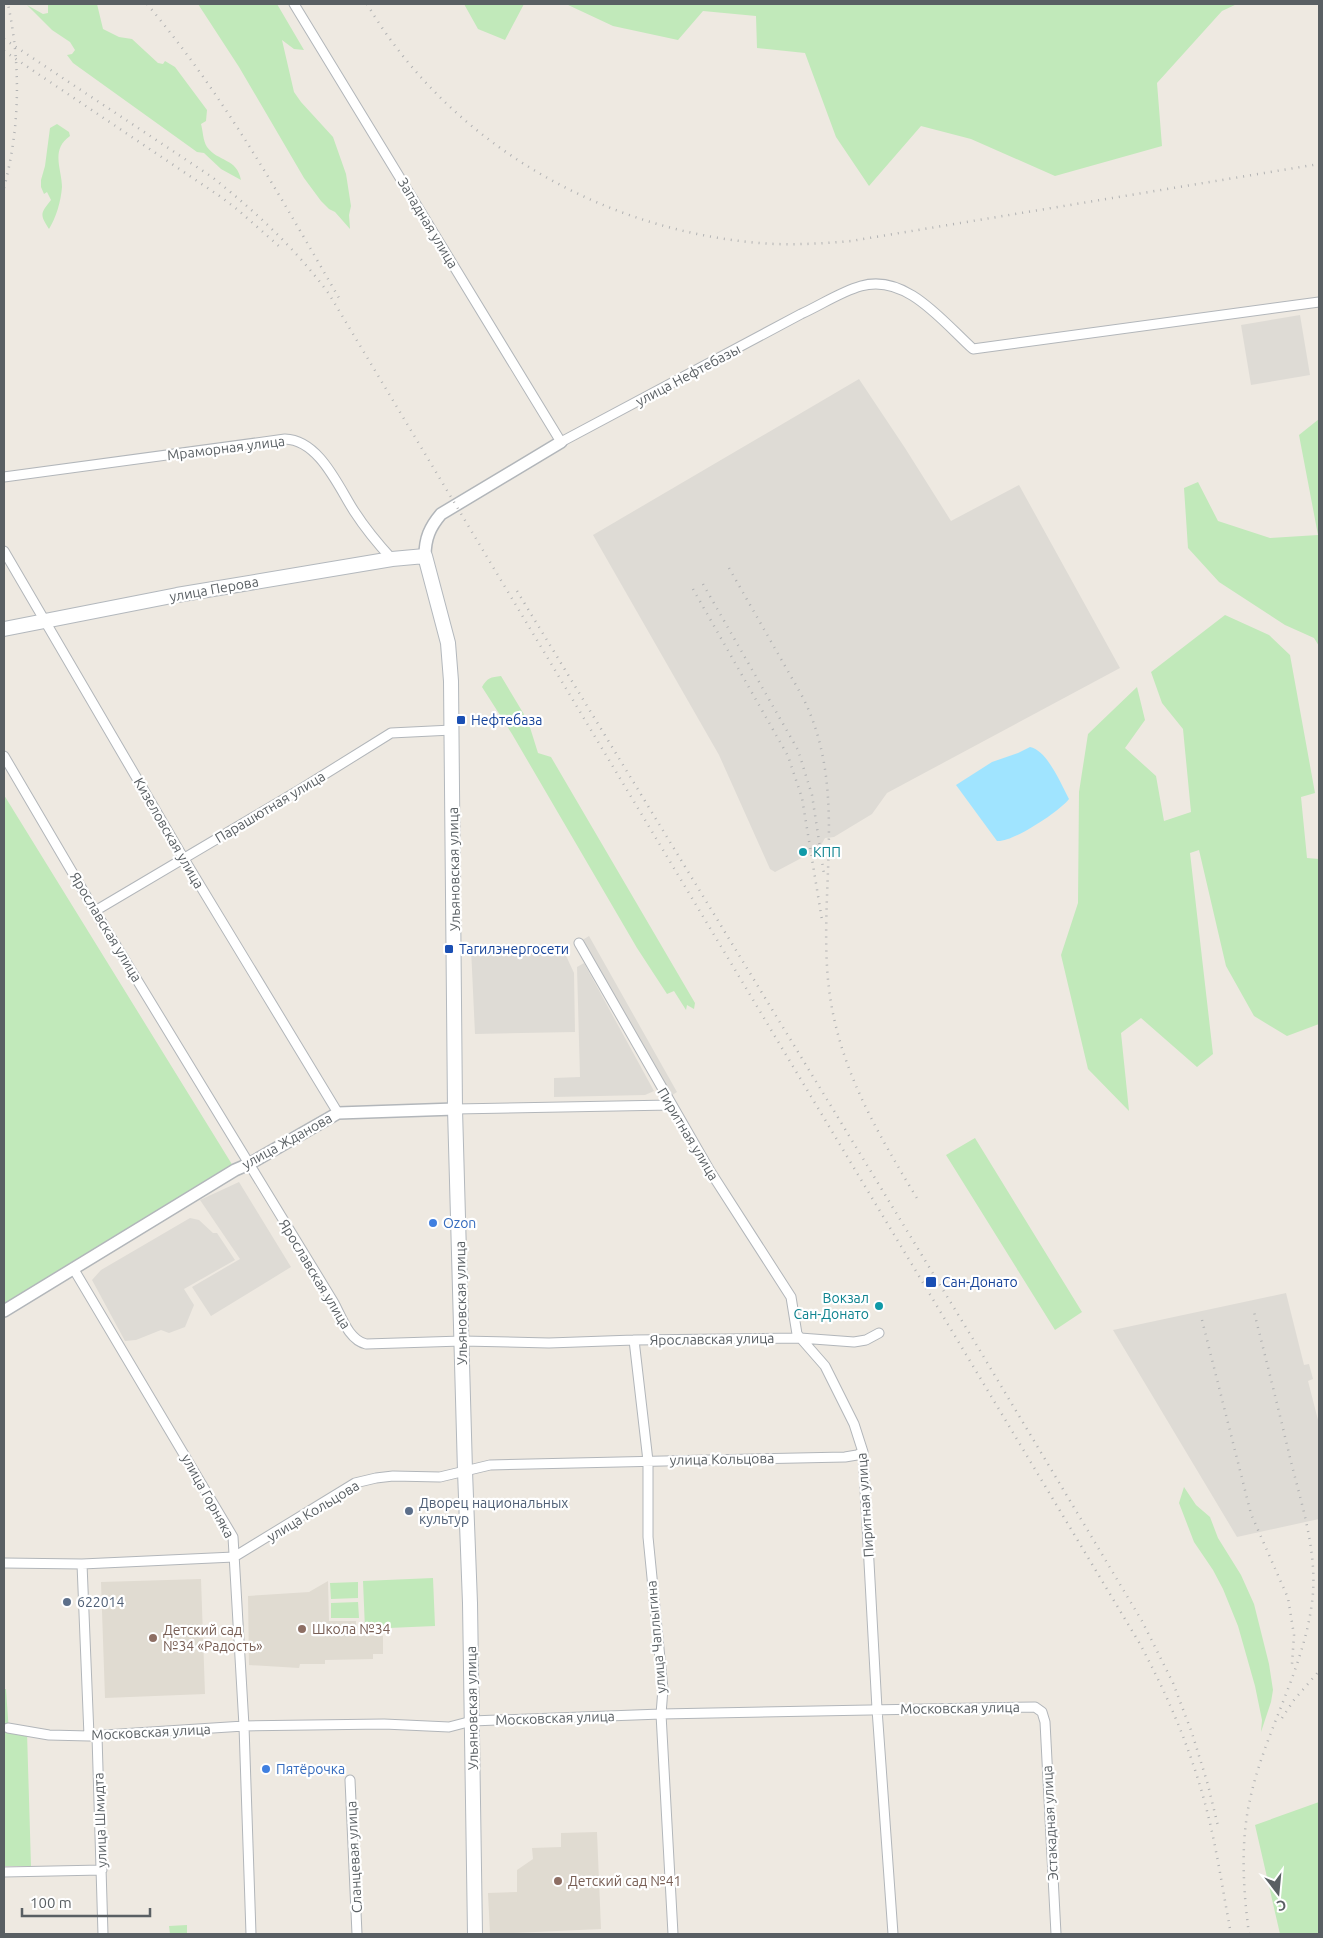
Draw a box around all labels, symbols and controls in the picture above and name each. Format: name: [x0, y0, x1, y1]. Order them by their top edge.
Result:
street label: Западная улица: [395, 175, 461, 271]
street label: улица Нефтебазы: [633, 341, 743, 409]
street label: Мраморная улица: [166, 433, 286, 463]
street label: улица Перова: [168, 573, 260, 605]
place label: Нефтебаза: [471, 712, 542, 728]
marker: Нефтебаза: [455, 714, 467, 726]
street label: Парашютная улица: [212, 768, 328, 846]
street label: Кизеловская улица: [131, 775, 207, 891]
street label: Ульяновская улица: [445, 807, 463, 931]
place label: КПП: [813, 844, 841, 860]
marker: КПП: [797, 846, 809, 858]
street label: Ярославская улица: [67, 869, 145, 985]
place label: Тагилэнергосети: [459, 941, 569, 957]
marker: Тагилэнергосети: [443, 943, 455, 955]
street label: Пиритная улица: [654, 1085, 722, 1183]
street label: улица Жданова: [239, 1110, 335, 1172]
place label: Ozon: [443, 1215, 476, 1231]
street label: Ярославская улица: [276, 1216, 354, 1332]
marker: Ozon: [427, 1217, 439, 1229]
street label: Ульяновская улица: [452, 1241, 470, 1365]
place label: Сан-Донато: [942, 1274, 1018, 1290]
marker: Сан-Донато: [924, 1275, 938, 1289]
place label: Вокзал Сан-Донато: [793, 1290, 869, 1322]
marker: Вокзал Сан-Донато: [873, 1300, 885, 1312]
street label: Ярославская улица: [649, 1330, 775, 1348]
street label: улица Кольцова: [669, 1450, 775, 1468]
street label: улица Горняка: [178, 1451, 238, 1541]
street label: Пиритная улица: [853, 1452, 877, 1558]
street label: улица Кольцова: [264, 1477, 362, 1545]
place label: Дворец национальных культур: [419, 1495, 568, 1527]
marker: Дворец национальных культур: [403, 1505, 415, 1517]
street label: улица Чаплыгина: [643, 1580, 669, 1694]
place label: 622014: [77, 1594, 124, 1610]
marker: 622014: [61, 1596, 73, 1608]
place label: Школа №34: [312, 1621, 391, 1637]
place label: Детский сад №34 «Радость»: [163, 1622, 263, 1654]
marker: Школа №34: [296, 1623, 308, 1635]
marker: Детский сад №34 «Радость»: [147, 1632, 159, 1644]
street label: Ульяновская улица: [463, 1646, 481, 1770]
street label: Московская улица: [900, 1699, 1020, 1717]
street label: Московская улица: [495, 1708, 615, 1728]
street label: Московская улица: [91, 1721, 211, 1743]
place label: Пятёрочка: [276, 1761, 345, 1777]
marker: Пятёрочка: [260, 1763, 272, 1775]
street label: Эстакадная улица: [1039, 1765, 1061, 1881]
street label: улица Шмидта: [90, 1772, 110, 1868]
street label: Сланцевая улица: [343, 1801, 365, 1913]
north arrow: [1253, 1868, 1303, 1918]
place label: Детский сад №41: [568, 1873, 682, 1889]
marker: Детский сад №41: [552, 1875, 564, 1887]
scale bar: [22, 1886, 150, 1918]
text: 100 m: [30, 1894, 72, 1911]
text: С: [1275, 1897, 1288, 1914]

